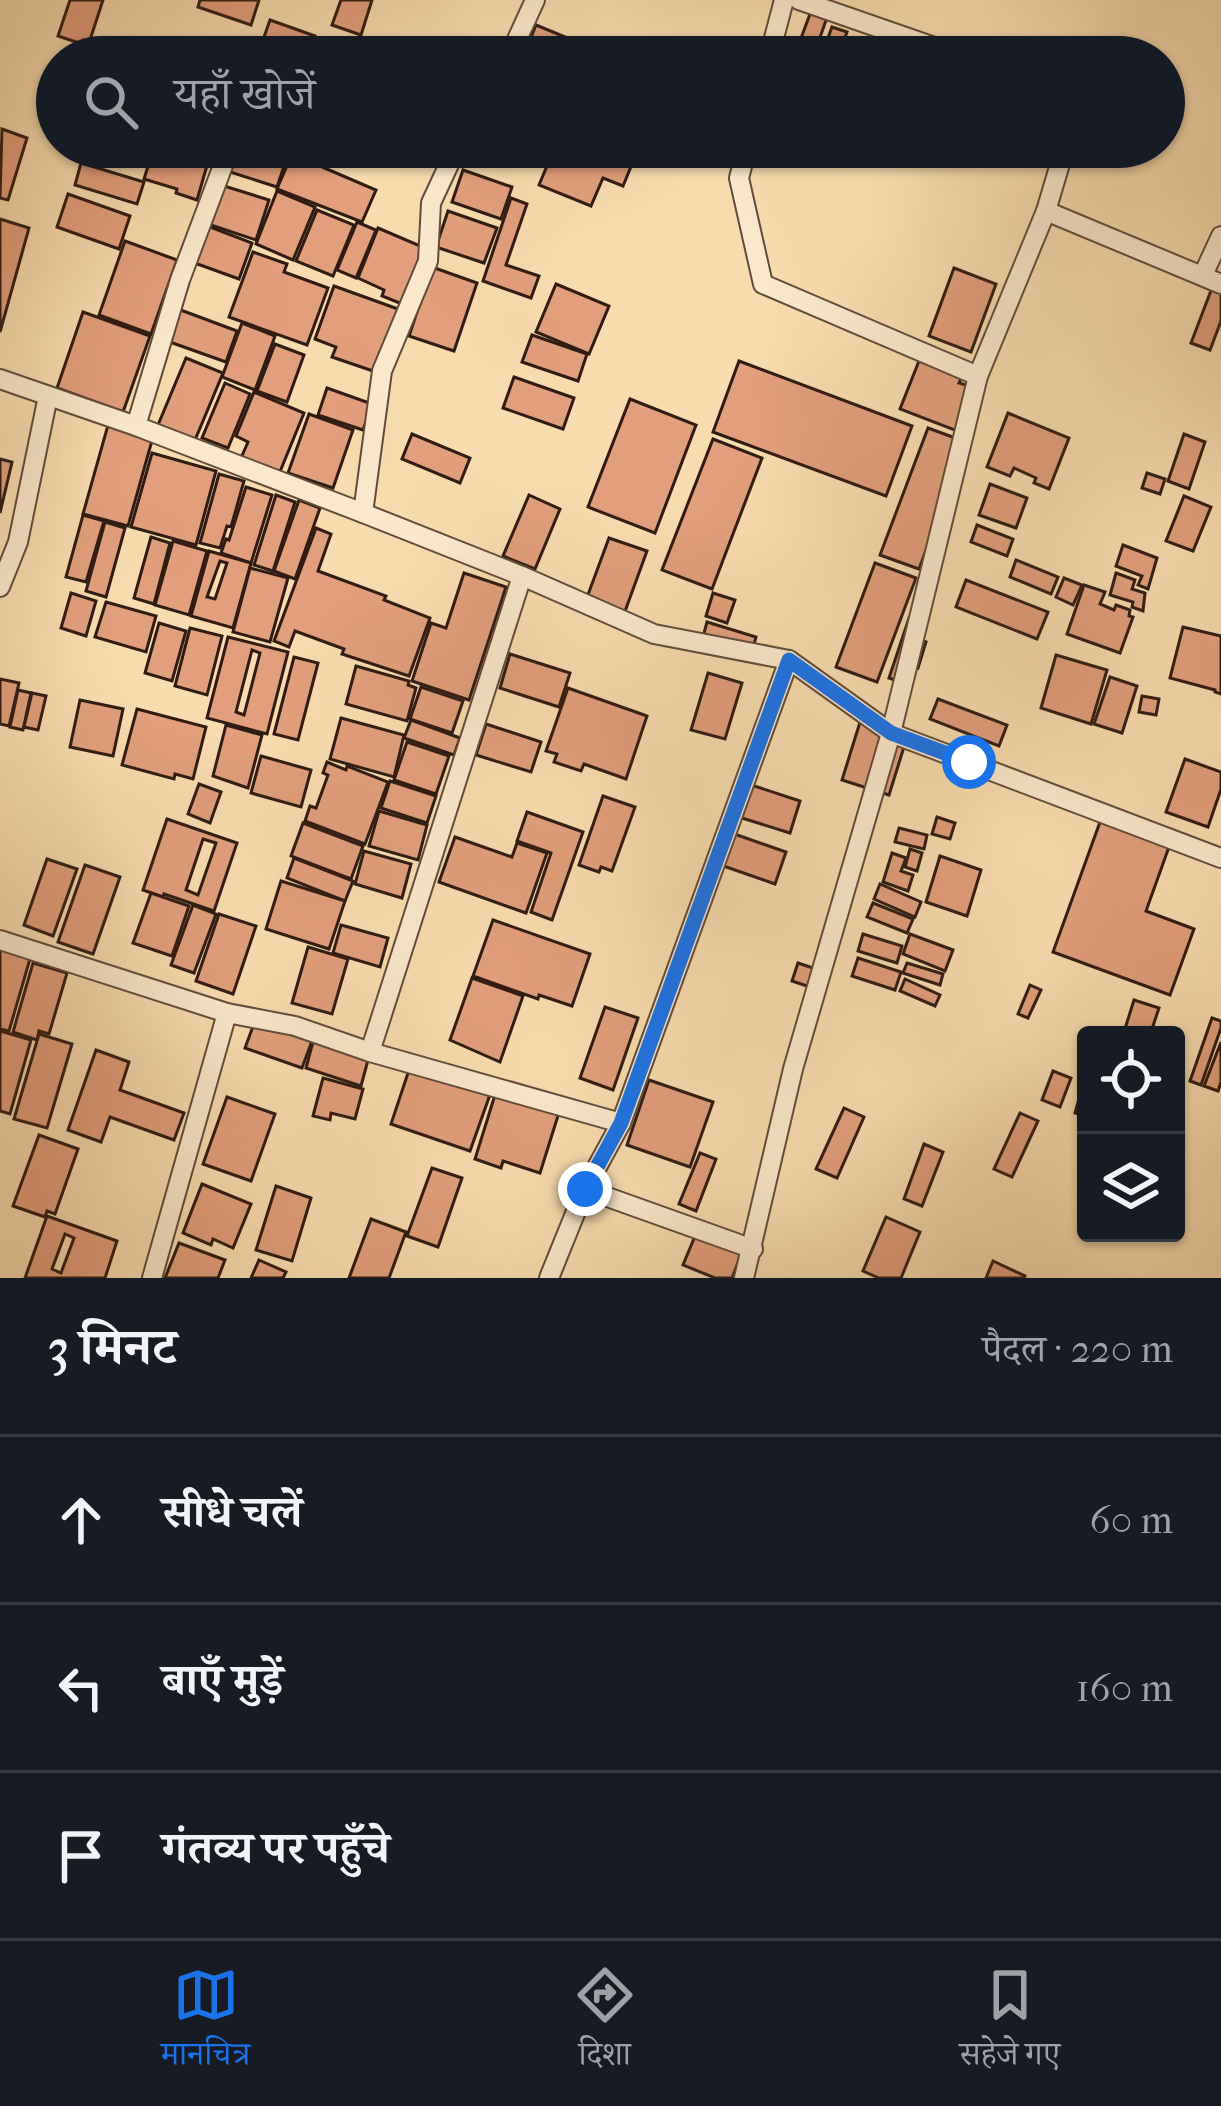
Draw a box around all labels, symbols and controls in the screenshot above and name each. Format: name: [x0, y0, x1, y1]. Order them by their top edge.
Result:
search box: [36, 36, 1185, 168]
text: यहाँ खोजें: [174, 68, 315, 121]
icon: search: [78, 69, 144, 135]
route start: [942, 735, 996, 789]
map controls: [1077, 1026, 1185, 1242]
button: locate: [1077, 1026, 1185, 1134]
button: layers: [1077, 1134, 1185, 1242]
route end: [558, 1162, 612, 1216]
text: 3 मिनट: [48, 1317, 177, 1377]
text: पैदल · 220 m: [982, 1326, 1173, 1372]
text: सीधे चलें: [162, 1486, 302, 1539]
icon: ahead: [48, 1487, 114, 1553]
text: 60 m: [1090, 1497, 1173, 1543]
text: बाएँ मुड़ें: [162, 1654, 283, 1707]
icon: left: [48, 1655, 114, 1721]
text: 160 m: [1076, 1665, 1173, 1711]
text: गंतव्य पर पहुँचे: [162, 1822, 389, 1875]
icon: arrive: [48, 1823, 114, 1889]
tab: मानचित्र: [161, 1962, 250, 2086]
tab: दिशा: [572, 1962, 638, 2086]
tab: सहेजे गए: [959, 1962, 1060, 2086]

